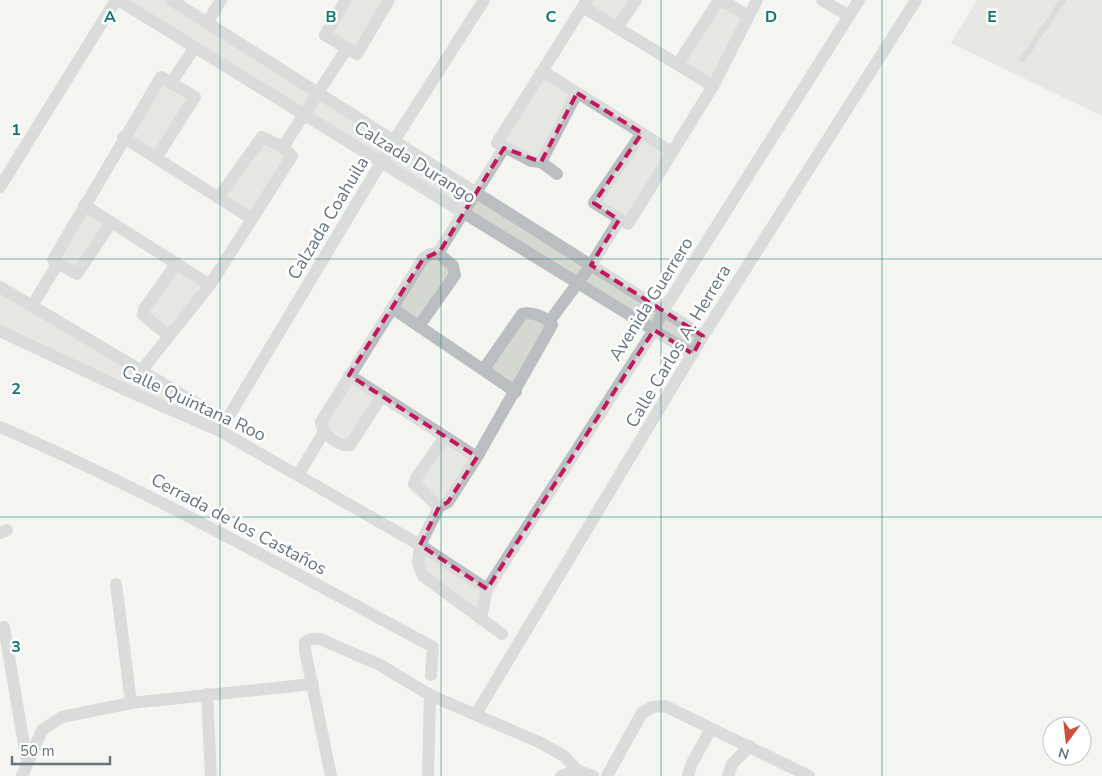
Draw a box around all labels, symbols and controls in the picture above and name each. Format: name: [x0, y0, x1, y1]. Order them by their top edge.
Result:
text: A: [104, 6, 116, 28]
text: B: [325, 6, 337, 28]
text: C: [546, 6, 557, 28]
text: D: [765, 6, 777, 28]
text: E: [987, 6, 997, 28]
street label: Calzada Durango: [350, 115, 480, 209]
text: 1: [11, 119, 21, 141]
street label: Calzada Coahuila: [282, 152, 374, 284]
street label: Avenida Guerrero: [603, 232, 699, 366]
street label: Calle Carlos A. Herrera: [620, 260, 736, 432]
street label: Calle Quintana Roo: [118, 359, 270, 447]
text: 2: [11, 378, 21, 400]
street label: Cerrada de los Castaños: [147, 467, 331, 581]
text: 3: [11, 636, 21, 658]
north arrow: [1042, 716, 1092, 766]
scale bar: [12, 734, 110, 766]
text: 50 m: [20, 741, 55, 761]
text: N: [1056, 743, 1071, 764]

